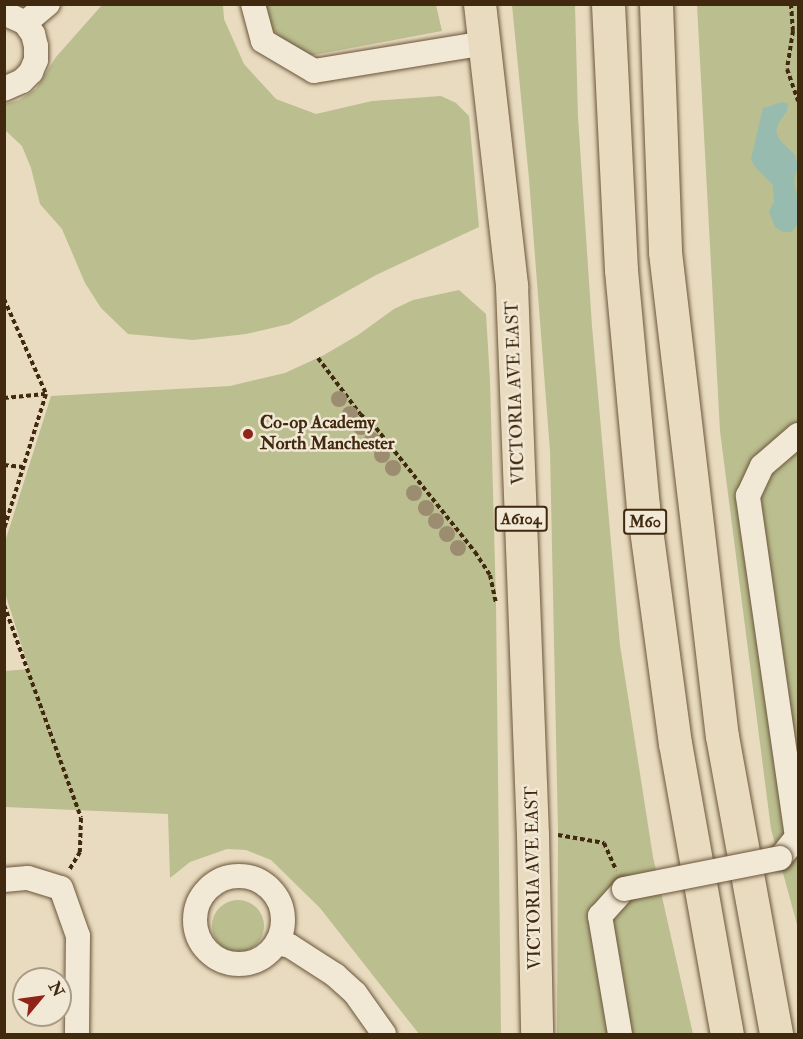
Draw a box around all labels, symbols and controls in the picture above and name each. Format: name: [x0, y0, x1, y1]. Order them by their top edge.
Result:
street label: VICTORIA AVE EAST: [502, 301, 530, 485]
place label: Co-op Academy North Manchester: [260, 413, 395, 456]
marker: Co-op Academy North Manchester: [241, 427, 255, 441]
road number: A6104: [494, 506, 548, 532]
road number: M60: [622, 509, 668, 535]
street label: VICTORIA AVE EAST: [522, 786, 546, 970]
north arrow: [12, 967, 72, 1027]
text: N: [44, 978, 68, 1000]

